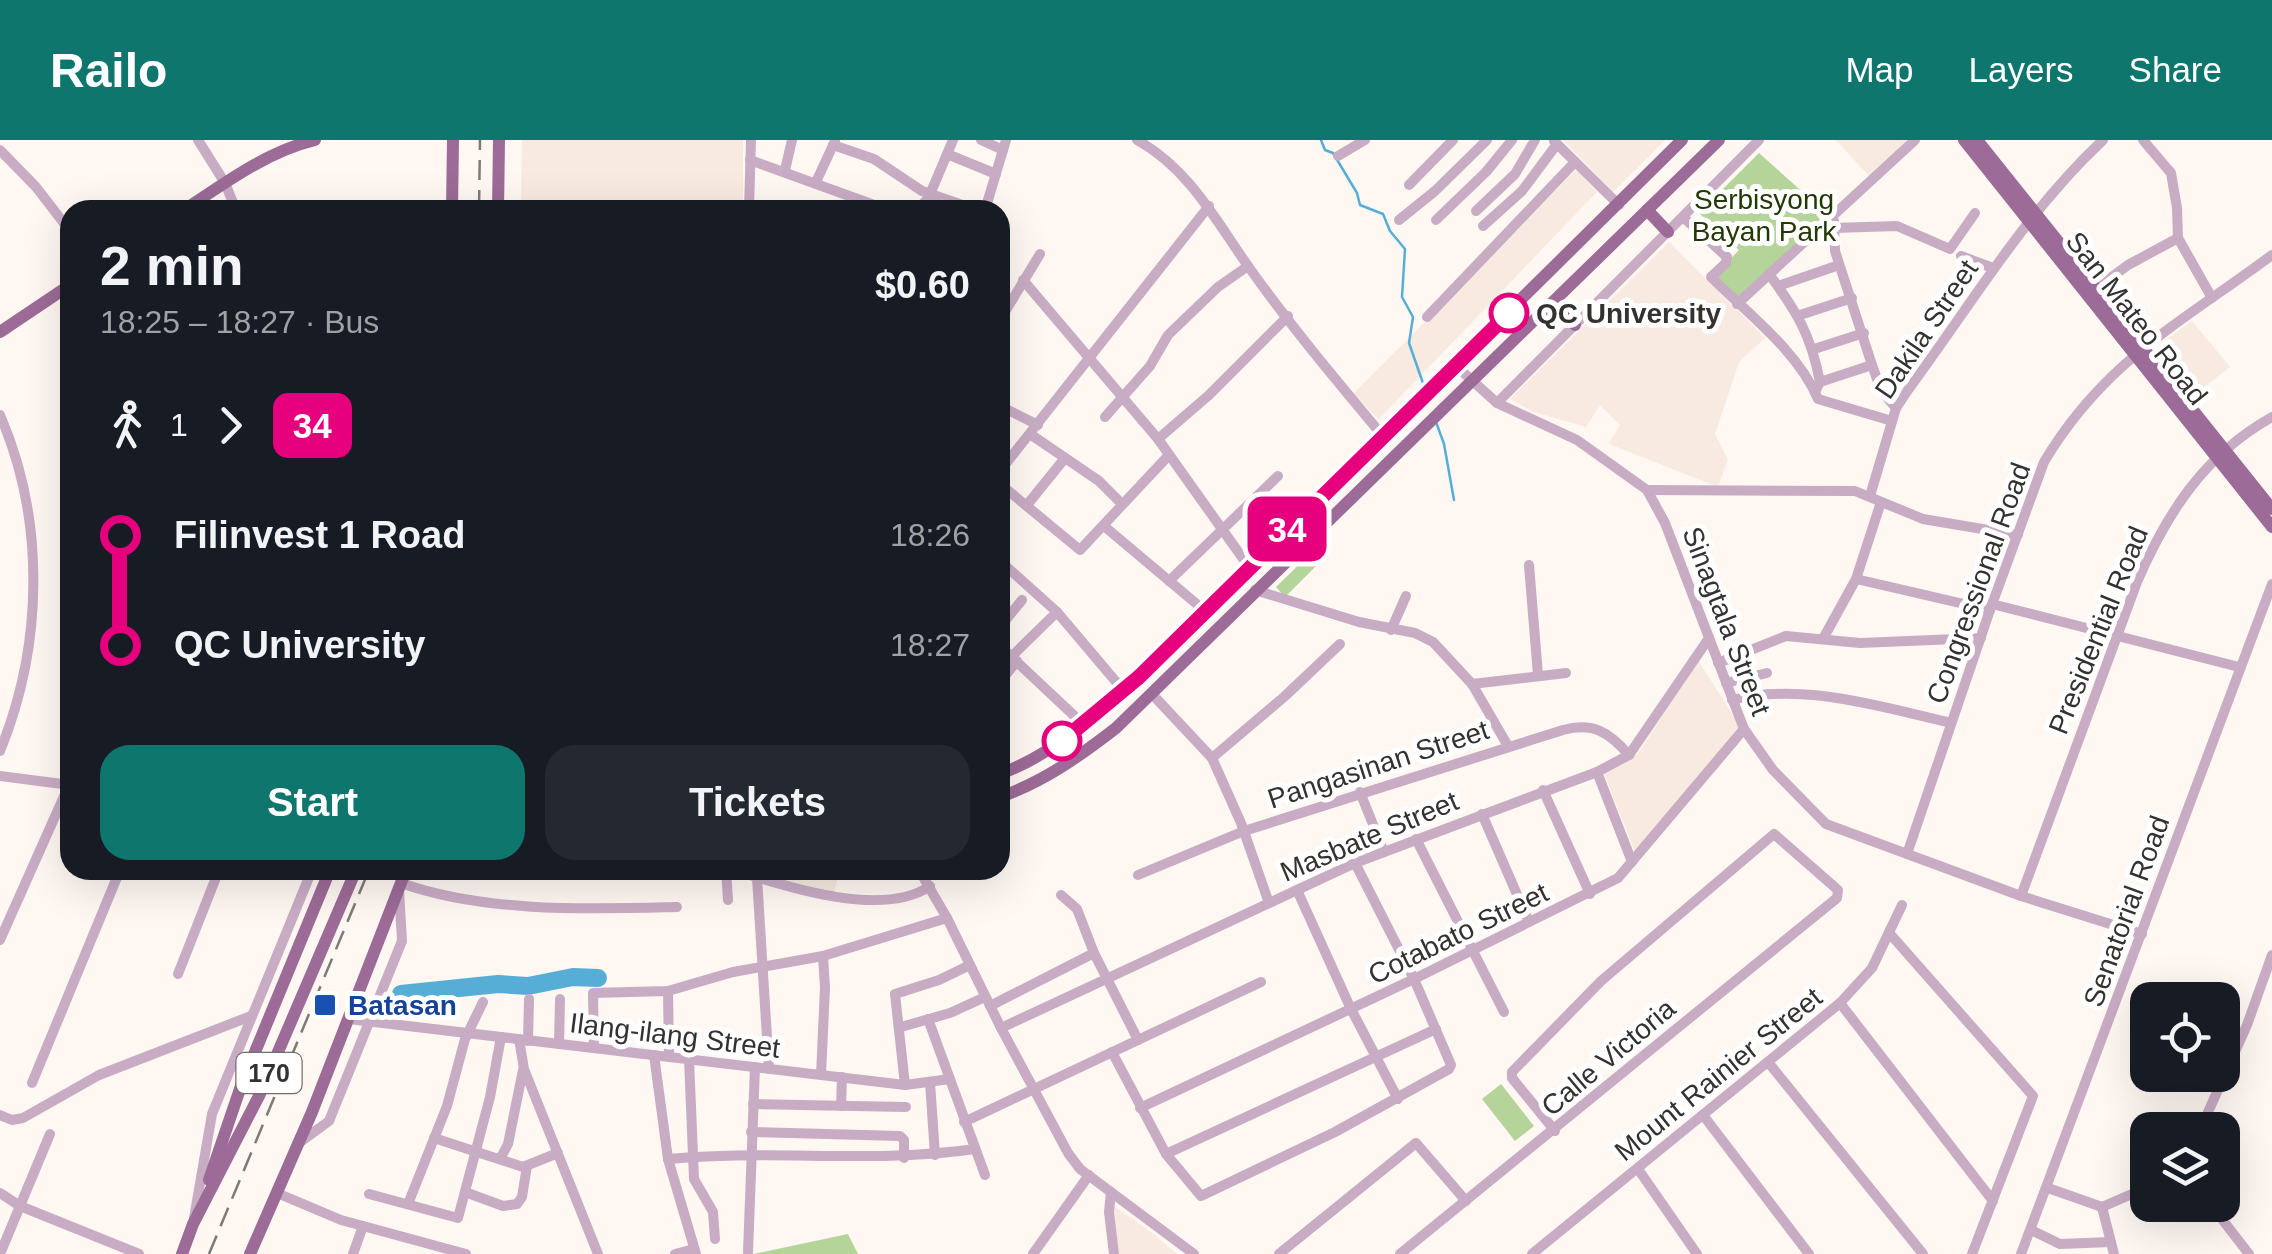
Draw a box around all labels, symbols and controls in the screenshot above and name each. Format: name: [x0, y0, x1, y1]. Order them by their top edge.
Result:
text: Railo: [50, 44, 167, 97]
text: Map: [1845, 50, 1914, 89]
text: Layers: [1969, 50, 2074, 89]
text: Share: [2129, 50, 2222, 89]
park label: Serbisyong Bayan Park: [1692, 184, 1837, 247]
street label: San Mateo Road: [2060, 226, 2214, 411]
text: 2 min: [100, 235, 244, 297]
street label: Dakila Street: [1869, 254, 1984, 404]
text: $0.60: [875, 264, 970, 306]
marker: QC University: [1490, 294, 1528, 332]
place label: QC University: [1536, 298, 1722, 329]
text: 18:25 – 18:27 · Bus: [100, 304, 379, 340]
icon: walk: [100, 398, 155, 453]
icon: forward: [203, 398, 258, 453]
text: 34: [293, 406, 332, 445]
text: 1: [170, 407, 188, 443]
street label: Congressional Road: [1921, 459, 2036, 708]
line badge: 34: [1242, 496, 1332, 562]
text: 34: [1268, 510, 1306, 549]
text: Filinvest 1 Road: [174, 514, 465, 556]
text: 18:26: [890, 517, 970, 553]
street label: Presidential Road: [2043, 522, 2154, 738]
street label: Sinagtala Street: [1676, 523, 1777, 720]
text: QC University: [174, 624, 425, 666]
text: 18:27: [890, 627, 970, 663]
street label: Pangasinan Street: [1264, 714, 1493, 815]
unlabelled marker: [1043, 722, 1081, 760]
button: Start: [100, 745, 525, 860]
button: Tickets: [545, 745, 970, 860]
street label: Masbate Street: [1276, 785, 1463, 888]
street label: Senatorial Road: [2078, 812, 2175, 1011]
street label: Cotabato Street: [1363, 876, 1553, 990]
street label: Mount Rainier Street: [1609, 981, 1828, 1167]
map controls: [2130, 982, 2240, 1222]
button: locate: [2130, 982, 2240, 1092]
place label: Batasan: [348, 990, 457, 1021]
marker: Batasan: [312, 992, 338, 1018]
street label: Calle Victoria: [1535, 992, 1682, 1122]
street label: Ilang-ilang Street: [568, 1007, 782, 1064]
road number: 170: [236, 1053, 302, 1093]
button: layers: [2130, 1112, 2240, 1222]

